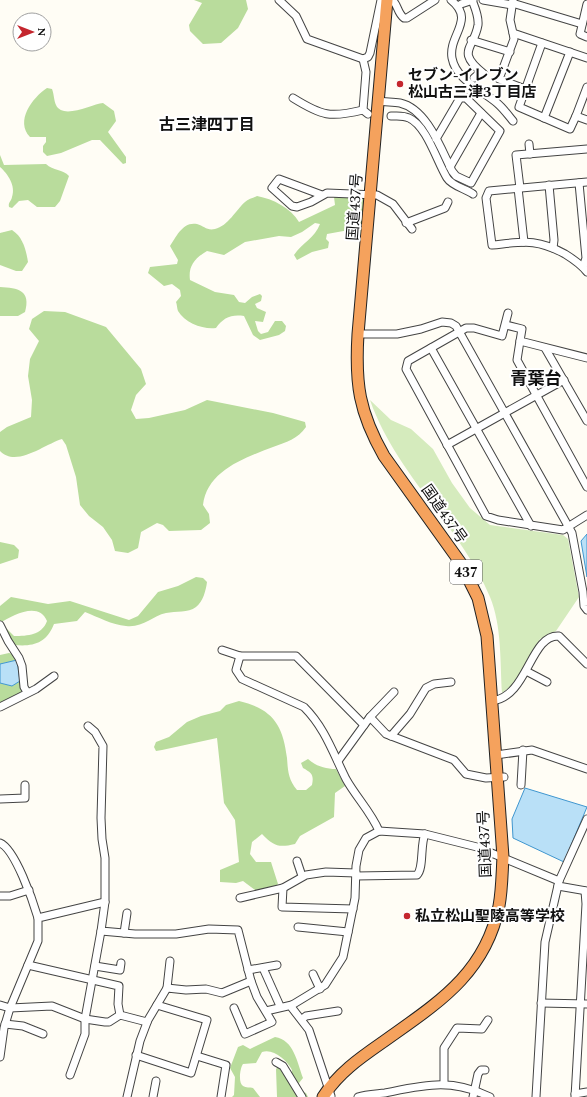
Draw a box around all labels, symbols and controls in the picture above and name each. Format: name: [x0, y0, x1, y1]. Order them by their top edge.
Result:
north arrow: [12, 12, 52, 52]
text: N: [33, 28, 50, 37]
place label: セブン-イレブン 松山古三津3丁目店: [408, 64, 536, 104]
marker: セブン-イレブン 松山古三津3丁目店: [395, 79, 405, 89]
district label: 古三津四丁目: [159, 113, 255, 137]
street label: 国道437号: [341, 173, 369, 241]
district label: 青葉台: [511, 366, 562, 392]
street label: 国道437号: [415, 480, 473, 548]
road number: 437: [450, 560, 482, 584]
street label: 国道437号: [472, 810, 498, 878]
place label: 私立松山聖陵高等学校: [415, 905, 565, 928]
marker: 私立松山聖陵高等学校: [402, 911, 412, 921]

